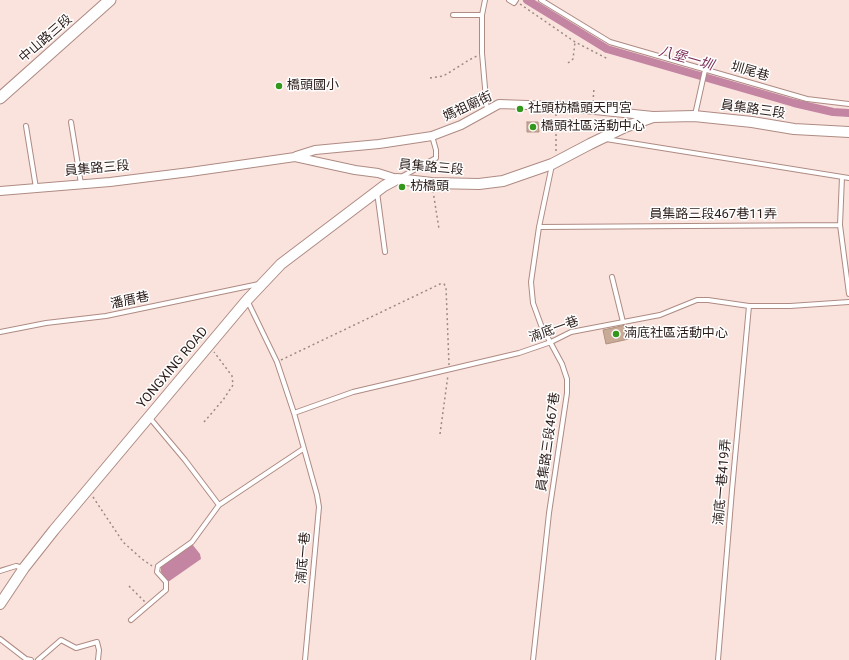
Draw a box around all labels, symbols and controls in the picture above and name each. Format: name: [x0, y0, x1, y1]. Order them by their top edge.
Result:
street label: 中山路三段: [16, 12, 76, 66]
water label: 八堡一圳: [657, 43, 715, 75]
street label: 圳尾巷: [729, 59, 771, 85]
place label: 橋頭國小: [287, 78, 339, 94]
marker: 橋頭國小: [274, 81, 284, 91]
street label: 媽祖廟街: [441, 89, 495, 125]
street label: 員集路三段: [720, 98, 786, 122]
place label: 社頭枋橋頭天門宮: [528, 101, 632, 117]
marker: 社頭枋橋頭天門宮: [515, 104, 525, 114]
place label: 橋頭社區活動中心: [541, 119, 645, 135]
marker: 橋頭社區活動中心: [528, 122, 538, 132]
street label: 員集路三段: [398, 157, 464, 179]
street label: 員集路三段: [64, 158, 130, 180]
place label: 枋橋頭: [410, 179, 449, 195]
marker: 枋橋頭: [397, 182, 407, 192]
street label: 員集路三段467巷11弄: [649, 207, 777, 223]
street label: 潘厝巷: [109, 289, 151, 313]
street label: 湳底一巷: [527, 314, 581, 346]
street label: YONGXING ROAD: [134, 324, 212, 412]
place label: 湳底社區活動中心: [624, 326, 728, 342]
marker: 湳底社區活動中心: [611, 329, 621, 339]
street label: 員集路三段467巷: [534, 391, 564, 493]
street label: 湳底一巷419弄: [711, 438, 735, 526]
street label: 湳底一巷: [294, 531, 314, 585]

